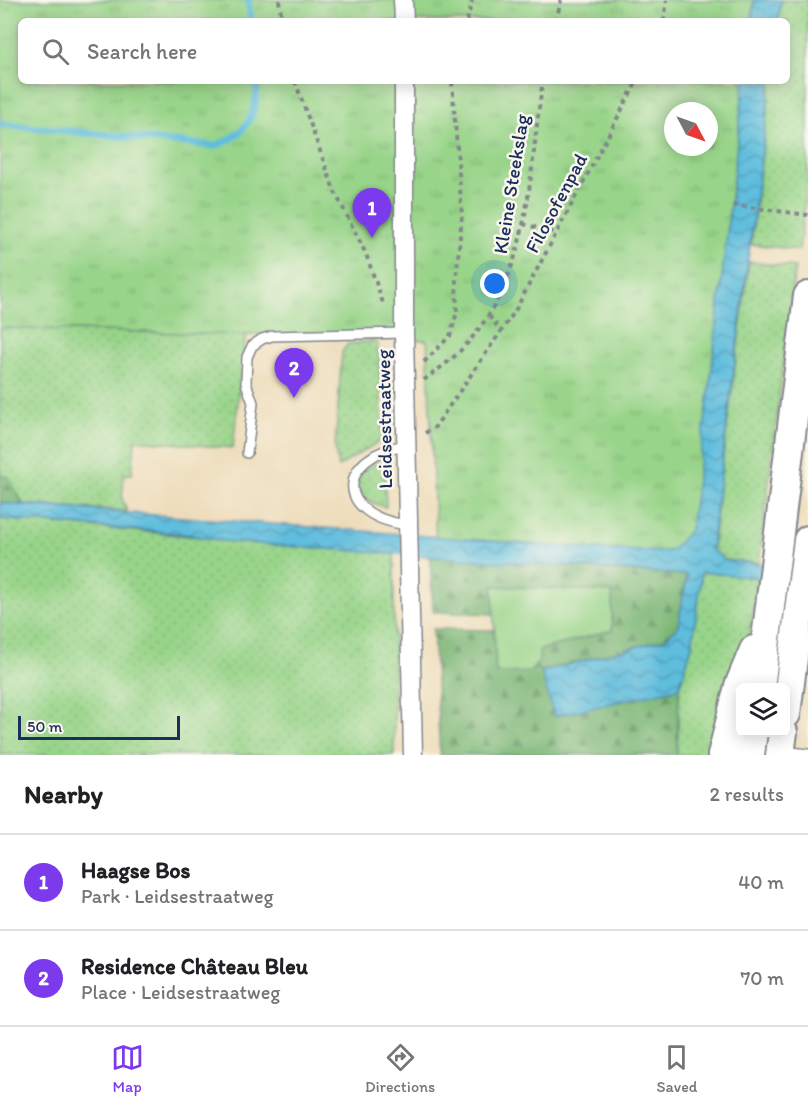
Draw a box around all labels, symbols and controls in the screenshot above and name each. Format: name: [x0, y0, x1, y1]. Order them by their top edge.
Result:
search box: [18, 18, 790, 84]
icon: search: [39, 35, 72, 68]
text: Search here: [87, 38, 197, 65]
north arrow: [664, 102, 718, 156]
street label: Kleine Steekslag: [488, 112, 534, 256]
street label: Filosofenpad: [520, 149, 592, 257]
pin: 1: [352, 188, 392, 238]
your location: [480, 269, 509, 298]
pin: 2: [274, 348, 314, 398]
street label: Leidsestraatweg: [371, 348, 397, 489]
map controls: [736, 683, 790, 737]
button: layers: [736, 683, 790, 737]
scale bar: [18, 713, 180, 740]
text: 50 m: [27, 717, 62, 736]
text: Nearby: [24, 778, 103, 810]
text: 2 results: [710, 782, 784, 806]
text: Haagse Bos: [81, 857, 191, 884]
text: 1: [39, 870, 48, 894]
text: 40 m: [738, 870, 784, 894]
text: Park · Leidsestraatweg: [81, 884, 274, 908]
text: Residence Château Bleu: [81, 953, 308, 980]
text: 2: [38, 966, 49, 990]
text: 70 m: [740, 966, 784, 990]
text: Place · Leidsestraatweg: [81, 980, 281, 1004]
tab: Map: [111, 1041, 144, 1096]
tab: Directions: [365, 1041, 435, 1096]
tab: Saved: [657, 1041, 697, 1096]

